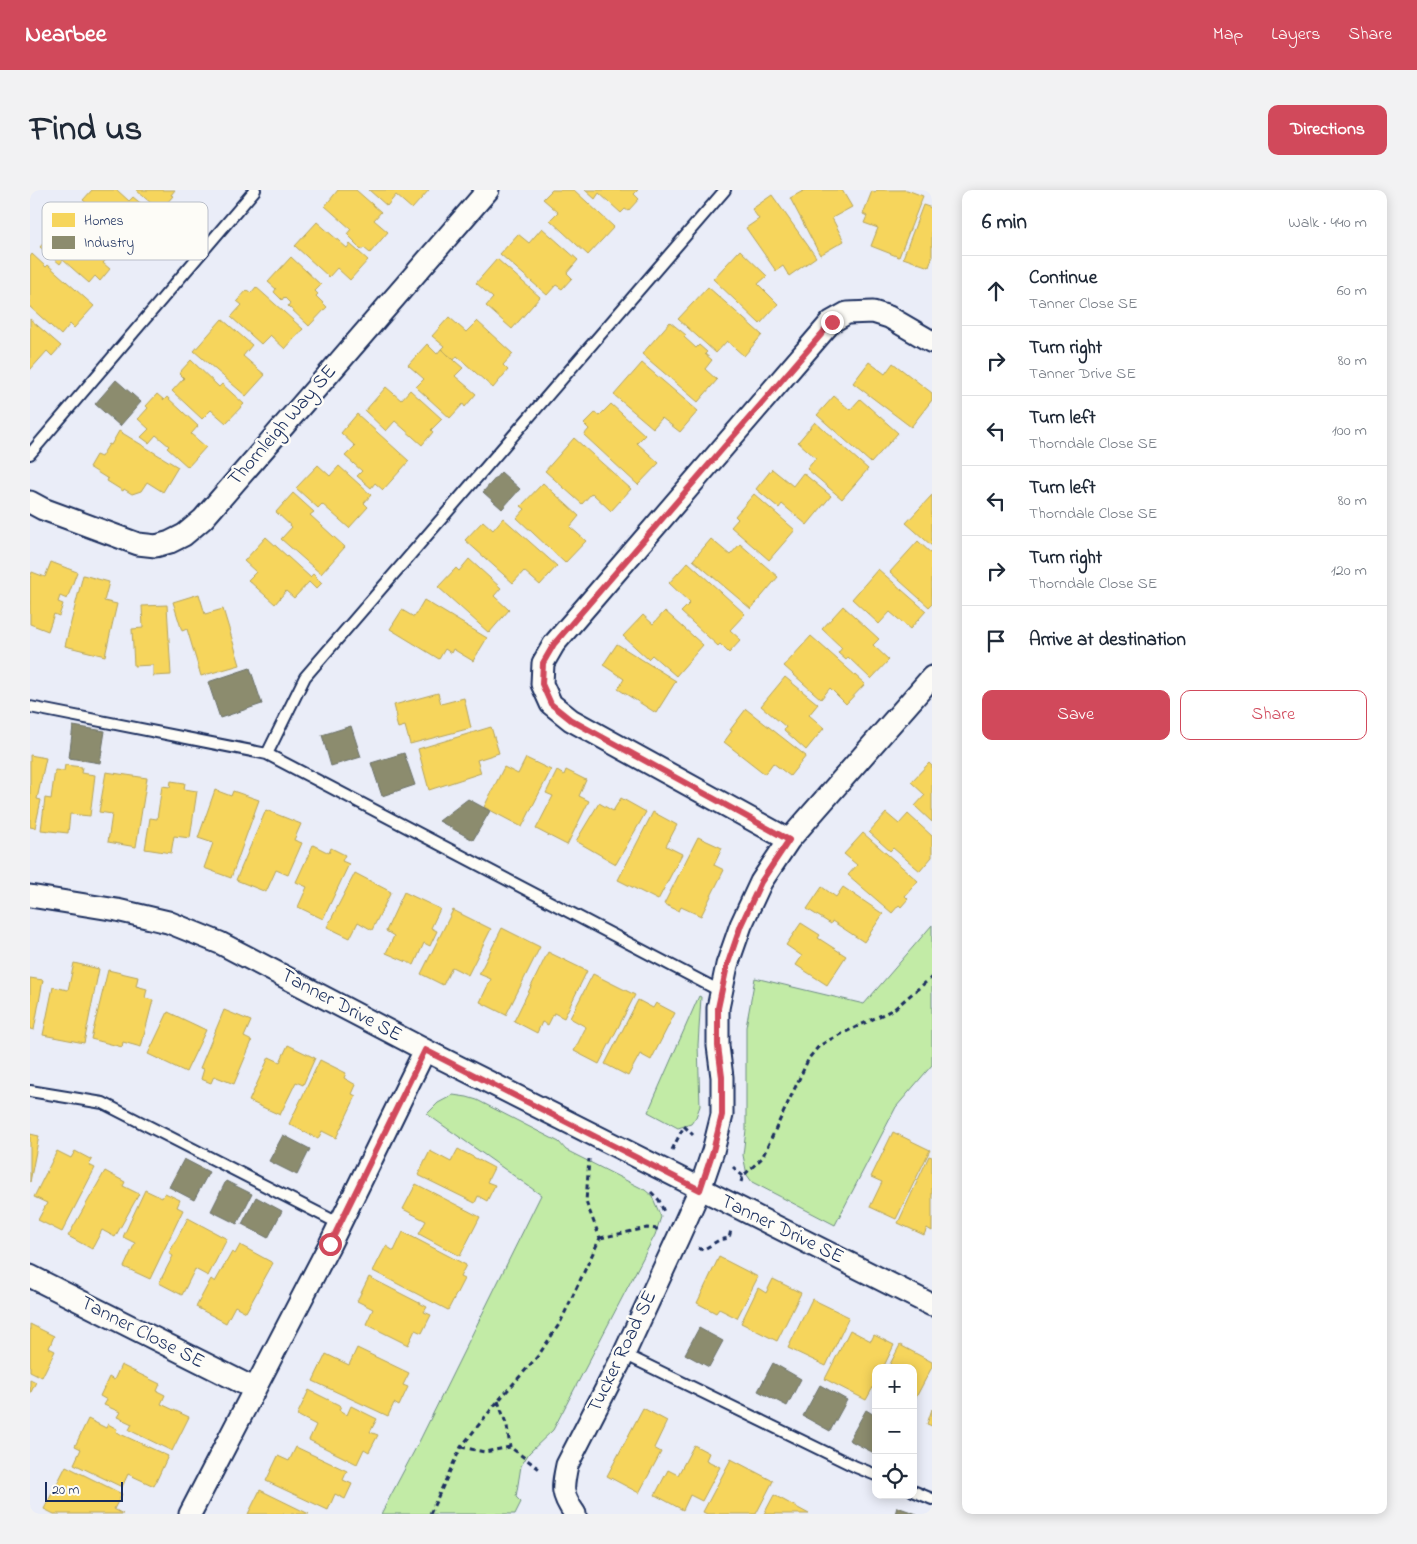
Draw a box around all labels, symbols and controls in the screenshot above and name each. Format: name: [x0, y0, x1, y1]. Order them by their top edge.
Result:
text: Nearbee: [25, 18, 107, 53]
text: Map: [1213, 22, 1243, 48]
text: Layers: [1271, 22, 1321, 48]
text: Share: [1349, 22, 1392, 48]
text: Find us: [30, 105, 142, 156]
button: Directions: [1268, 105, 1387, 155]
legend: [42, 202, 208, 260]
text: 6 min: [982, 208, 1027, 238]
text: Homes: [84, 211, 124, 232]
text: Walk · 440 m: [1288, 211, 1367, 235]
text: Industry: [84, 233, 134, 255]
text: Continue: [1029, 265, 1097, 292]
icon: ahead: [982, 277, 1010, 305]
text: 60 m: [1337, 279, 1367, 303]
text: Tanner Close SE: [1029, 292, 1138, 316]
route end: [821, 311, 844, 334]
text: Turn right: [1029, 335, 1102, 362]
icon: right: [982, 347, 1010, 375]
text: 80 m: [1338, 349, 1367, 373]
street label: Thornleigh Way SE: [222, 359, 345, 494]
text: Tanner Drive SE: [1029, 362, 1136, 386]
text: Turn left: [1029, 405, 1096, 432]
icon: left: [982, 417, 1010, 445]
text: 100 m: [1332, 419, 1367, 443]
text: Thorndale Close SE: [1029, 432, 1158, 456]
text: Turn left: [1029, 475, 1096, 502]
icon: left: [982, 487, 1010, 515]
text: 80 m: [1338, 489, 1367, 513]
text: Thorndale Close SE: [1029, 502, 1158, 526]
text: Turn right: [1029, 545, 1102, 572]
icon: right: [982, 557, 1010, 585]
text: 120 m: [1331, 559, 1367, 583]
text: Thorndale Close SE: [1029, 572, 1158, 596]
icon: arrive: [982, 627, 1010, 655]
text: Arrive at destination: [1029, 627, 1186, 654]
button: Save: [982, 690, 1170, 740]
button: Share: [1180, 690, 1367, 740]
street label: Tanner Drive SE: [275, 962, 407, 1050]
street label: Tanner Drive SE: [715, 1188, 849, 1272]
route start: [319, 1233, 342, 1256]
street label: Tucker Road SE: [581, 1286, 665, 1418]
street label: Tanner Close SE: [75, 1289, 209, 1377]
map controls: [872, 1364, 917, 1499]
button: +: [872, 1364, 917, 1409]
button: −: [872, 1409, 917, 1454]
button: locate: [872, 1454, 917, 1499]
scale bar: [45, 1479, 122, 1502]
text: 20 m: [52, 1480, 79, 1501]

